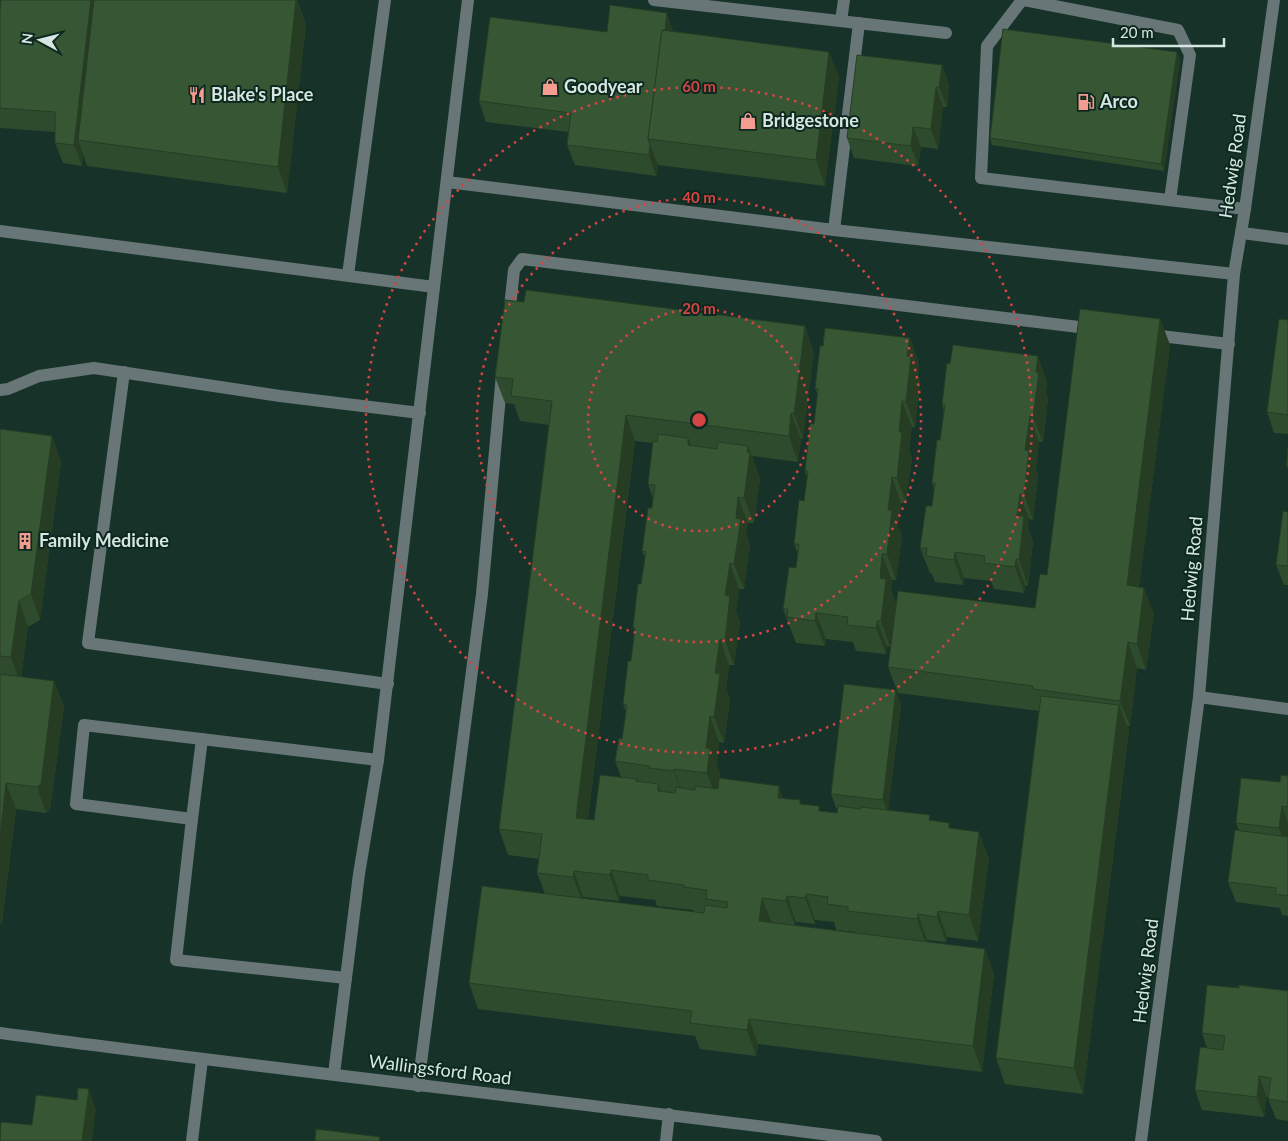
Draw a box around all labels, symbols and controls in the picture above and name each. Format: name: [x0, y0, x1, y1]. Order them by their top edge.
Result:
north arrow: [15, 15, 65, 65]
scale bar: [1113, 15, 1224, 47]
text: 20 m: [1120, 23, 1154, 41]
text: N: [18, 32, 36, 45]
place label: Goodyear: [564, 75, 643, 97]
shop icon: Goodyear: [540, 77, 560, 97]
text: 60 m: [682, 77, 716, 95]
place label: Blake's Place: [211, 83, 314, 105]
restaurant icon: Blake's Place: [187, 85, 207, 105]
place label: Arco: [1099, 90, 1138, 112]
fuel station icon: Arco: [1076, 92, 1096, 112]
place label: Bridgestone: [762, 109, 859, 131]
shop icon: Bridgestone: [738, 111, 758, 131]
street label: Hedwig Road: [1214, 112, 1250, 220]
text: 40 m: [682, 188, 716, 206]
text: 20 m: [682, 299, 716, 317]
centre of rings: [690, 411, 708, 429]
street label: Hedwig Road: [1175, 515, 1207, 622]
place label: Family Medicine: [39, 529, 169, 551]
building icon: Family Medicine: [15, 531, 35, 551]
street label: Hedwig Road: [1128, 917, 1162, 1025]
street label: Wallingsford Road: [368, 1049, 513, 1089]

